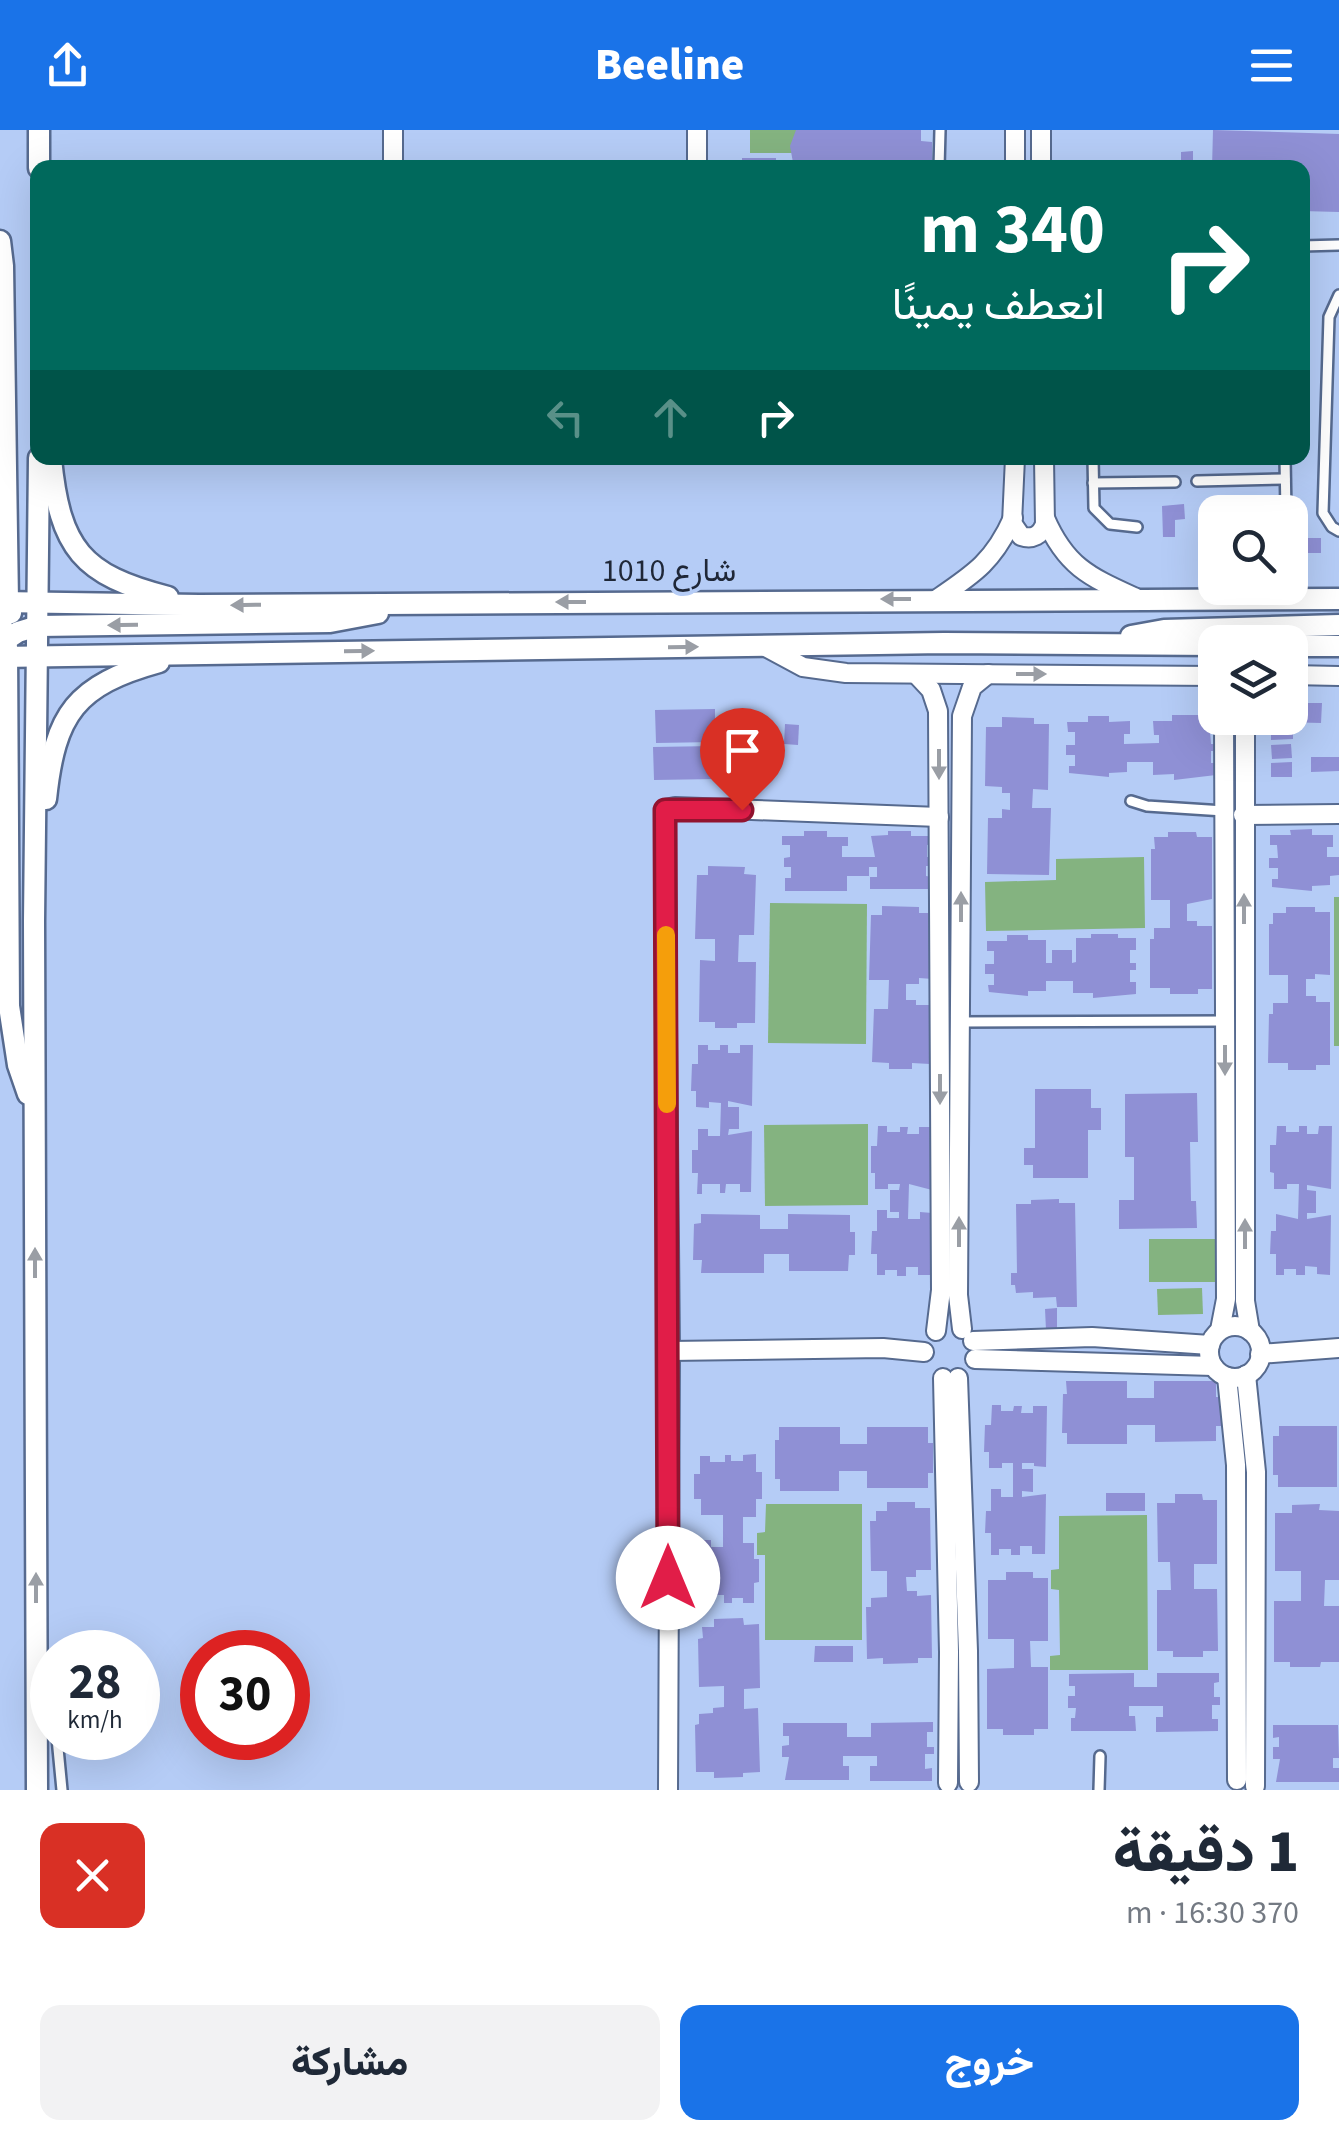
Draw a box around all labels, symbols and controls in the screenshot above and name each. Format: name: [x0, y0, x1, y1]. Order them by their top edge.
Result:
text: Beeline: [595, 33, 744, 97]
icon: share: [40, 38, 95, 93]
icon: menu: [1244, 38, 1299, 93]
text: 340 m: [920, 180, 1105, 280]
icon: right: [1140, 200, 1270, 330]
text: انعطف يمينًا: [892, 273, 1105, 337]
icon: left: [538, 390, 593, 445]
icon: ahead: [643, 390, 698, 445]
icon: right: [748, 390, 803, 445]
map controls: [1198, 495, 1308, 735]
button: search: [1198, 495, 1308, 605]
street label: شارع 1010: [602, 548, 736, 594]
one-way arrow: [880, 592, 912, 608]
one-way arrow: [555, 594, 587, 610]
one-way arrow: [230, 597, 262, 613]
one-way arrow: [107, 618, 139, 634]
button: layers: [1198, 625, 1308, 735]
one-way arrow: [668, 639, 700, 655]
one-way arrow: [343, 643, 375, 659]
one-way arrow: [1016, 666, 1048, 682]
pin: [700, 708, 785, 811]
icon: arrive: [715, 723, 770, 778]
one-way arrow: [931, 748, 947, 780]
one-way arrow: [953, 891, 969, 923]
one-way arrow: [1236, 892, 1252, 924]
one-way arrow: [1217, 1044, 1233, 1076]
one-way arrow: [932, 1073, 948, 1105]
one-way arrow: [951, 1216, 967, 1248]
one-way arrow: [1237, 1217, 1253, 1249]
one-way arrow: [27, 1246, 43, 1278]
position arrow: [616, 1526, 720, 1630]
one-way arrow: [28, 1571, 44, 1603]
speed limit sign: 30: [180, 1630, 310, 1760]
text: 28: [69, 1647, 121, 1718]
text: km/h: [67, 1702, 123, 1738]
text: 1 دقيقة: [1113, 1810, 1299, 1895]
button: close: [40, 1823, 145, 1928]
text: 370 m · 16:30: [1126, 1890, 1299, 1936]
button: مشاركة: [40, 2005, 660, 2120]
button: خروج: [680, 2005, 1299, 2120]

